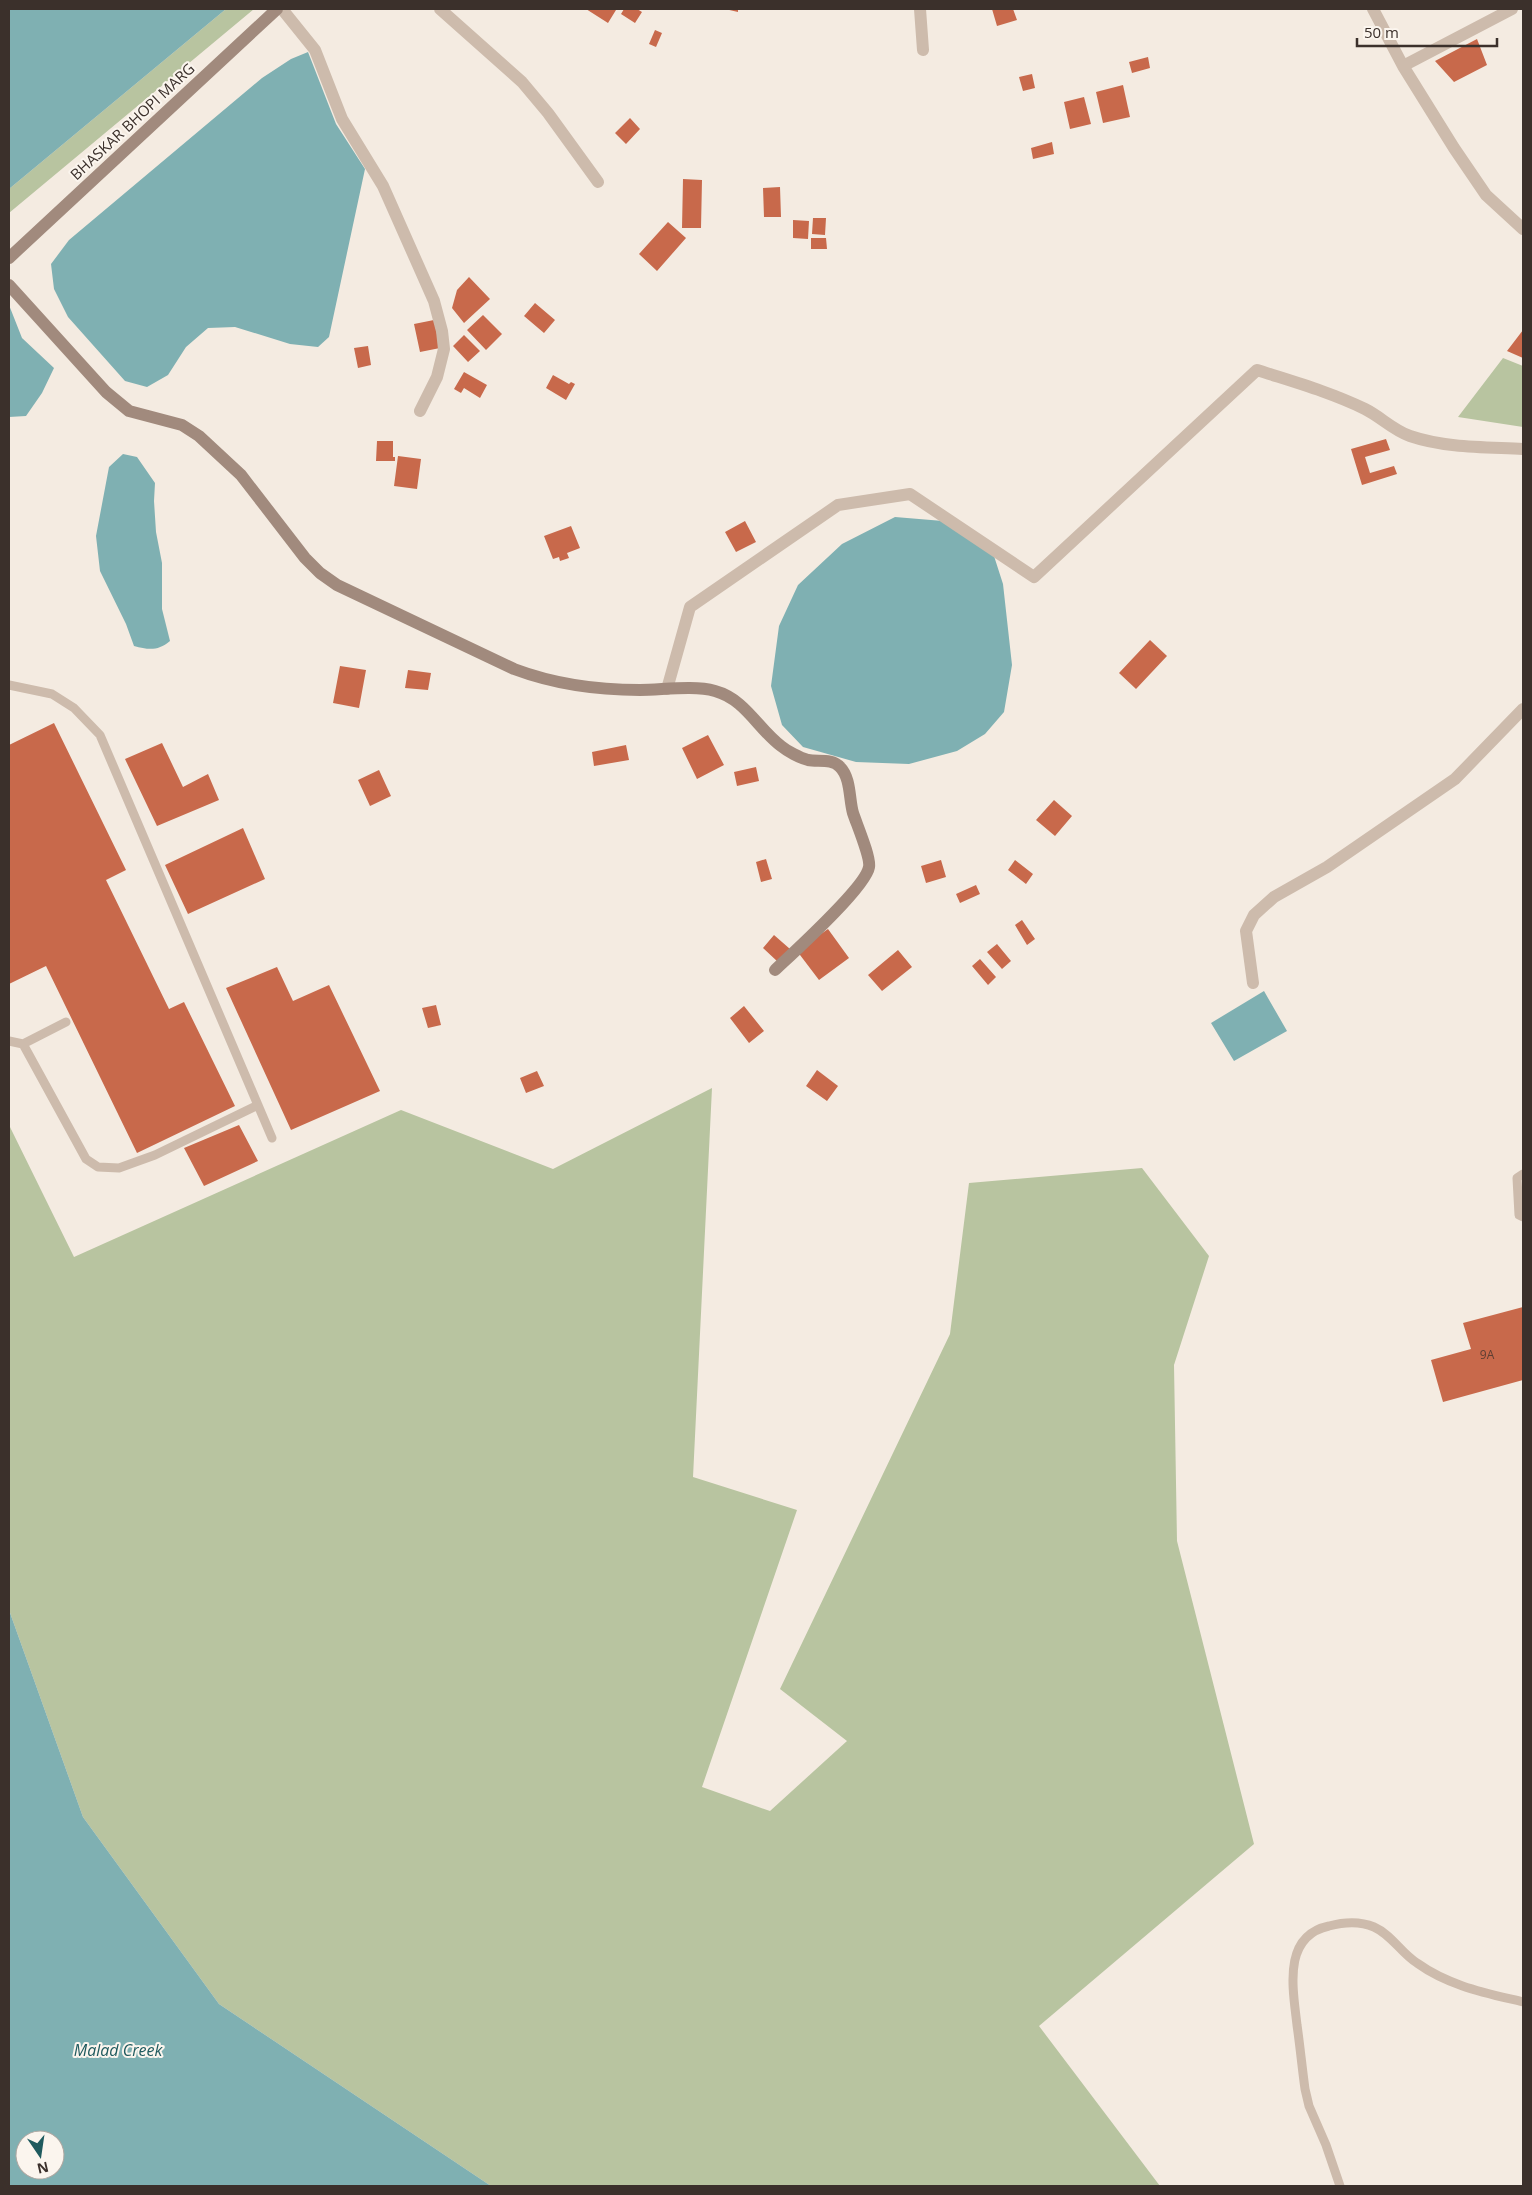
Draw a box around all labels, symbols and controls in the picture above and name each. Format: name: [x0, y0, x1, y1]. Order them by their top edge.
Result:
scale bar: [1357, 15, 1497, 47]
text: 50 m: [1364, 22, 1399, 42]
street label: BHASKAR BHOPI MARG: [66, 58, 198, 184]
house number: 9A: [1480, 1346, 1495, 1363]
water label: Malad Creek: [74, 2039, 163, 2061]
north arrow: [15, 2130, 65, 2180]
text: N: [35, 2158, 51, 2179]

